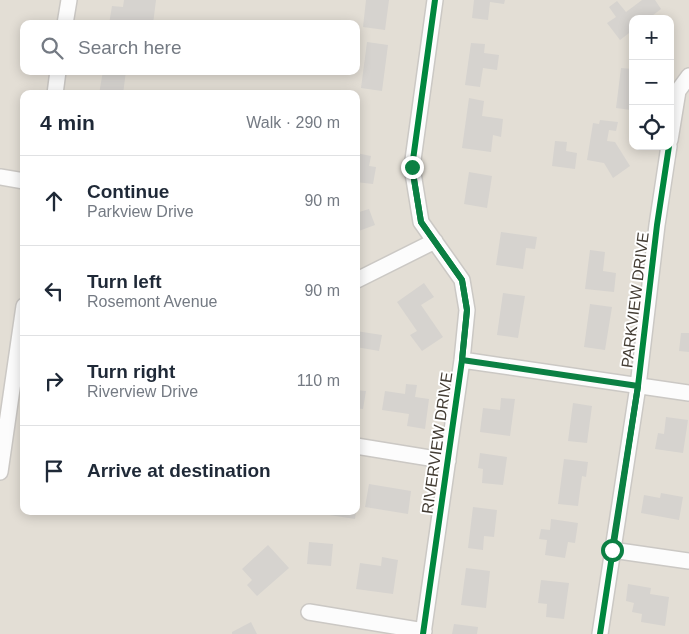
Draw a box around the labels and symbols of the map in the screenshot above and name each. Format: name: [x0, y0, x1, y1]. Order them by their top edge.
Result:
route end: [401, 156, 424, 179]
street label: PARKVIEW DRIVE: [618, 231, 652, 369]
street label: RIVERVIEW DRIVE: [419, 371, 455, 515]
route start: [601, 539, 624, 562]

